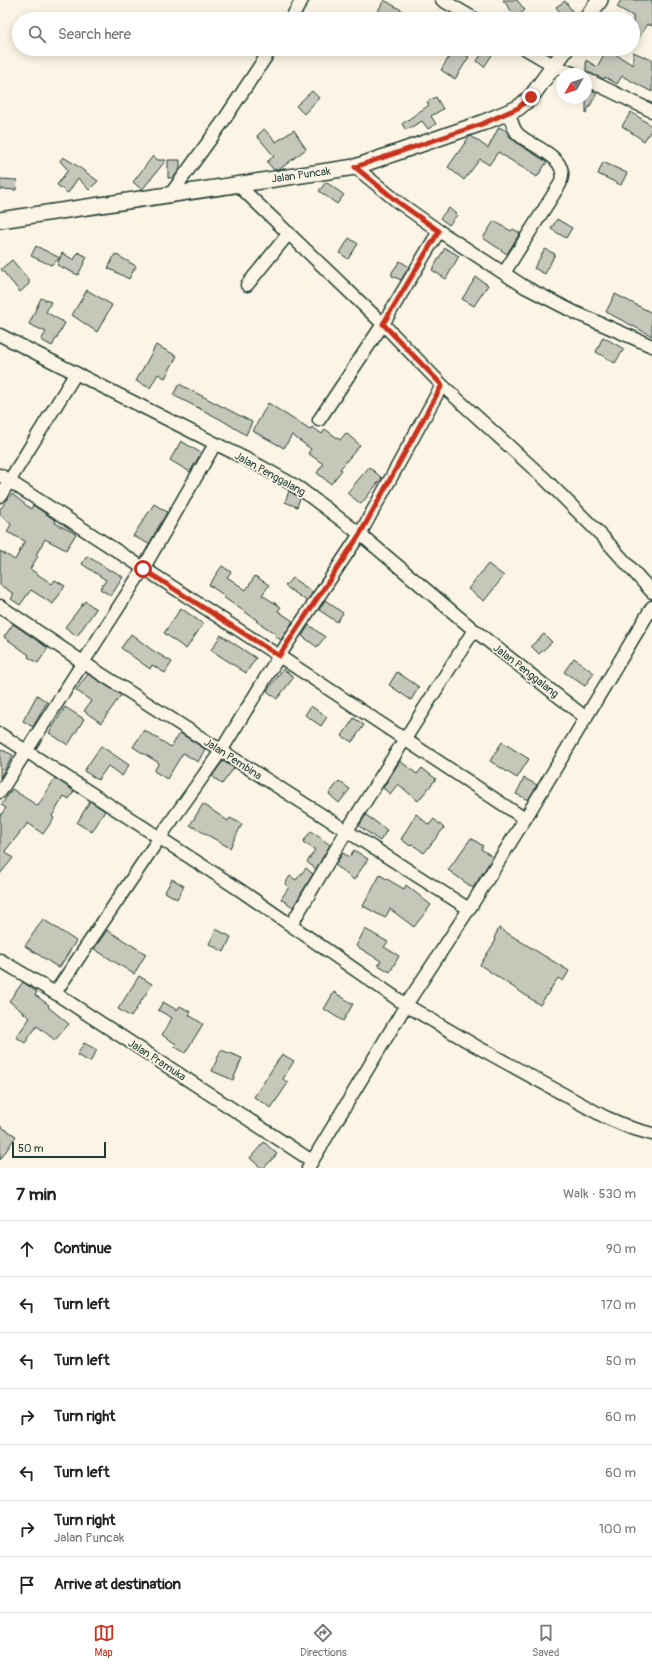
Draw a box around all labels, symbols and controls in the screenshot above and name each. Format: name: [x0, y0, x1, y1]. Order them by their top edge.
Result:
search box: [12, 12, 640, 56]
icon: search: [26, 23, 48, 45]
text: Search here: [58, 25, 131, 44]
north arrow: [556, 68, 592, 104]
route end: [522, 88, 540, 106]
street label: Jalan Puncak: [271, 164, 332, 186]
street label: Jalan Penggalang: [232, 449, 308, 499]
route start: [134, 560, 152, 578]
street label: Jalan Penggalang: [491, 641, 562, 701]
street label: Jalan Pembina: [202, 736, 264, 782]
street label: Jalan Pramuka: [126, 1036, 188, 1084]
scale bar: [12, 1140, 106, 1159]
text: 50 m: [18, 1142, 44, 1155]
text: 7 min: [16, 1184, 56, 1205]
text: Walk · 530 m: [563, 1186, 636, 1202]
icon: ahead: [16, 1238, 38, 1260]
text: Continue: [54, 1239, 112, 1258]
text: 90 m: [606, 1241, 636, 1257]
icon: left: [16, 1294, 38, 1316]
text: Turn left: [54, 1295, 110, 1314]
text: 170 m: [601, 1297, 636, 1313]
icon: left: [16, 1350, 38, 1372]
text: Turn left: [54, 1351, 110, 1370]
text: 50 m: [606, 1353, 636, 1369]
icon: right: [16, 1406, 38, 1428]
text: Turn right: [54, 1407, 115, 1426]
text: 60 m: [605, 1409, 636, 1425]
icon: left: [16, 1462, 38, 1484]
text: Turn left: [54, 1463, 110, 1482]
text: 60 m: [605, 1465, 636, 1481]
text: Turn right: [54, 1511, 115, 1530]
icon: right: [16, 1518, 38, 1540]
text: 100 m: [599, 1521, 636, 1537]
text: Jalan Puncak: [54, 1530, 124, 1546]
icon: arrive: [16, 1574, 38, 1596]
text: Arrive at destination: [54, 1575, 181, 1594]
tab: Map: [93, 1622, 115, 1659]
tab: Directions: [300, 1622, 347, 1659]
tab: Saved: [532, 1622, 559, 1659]

